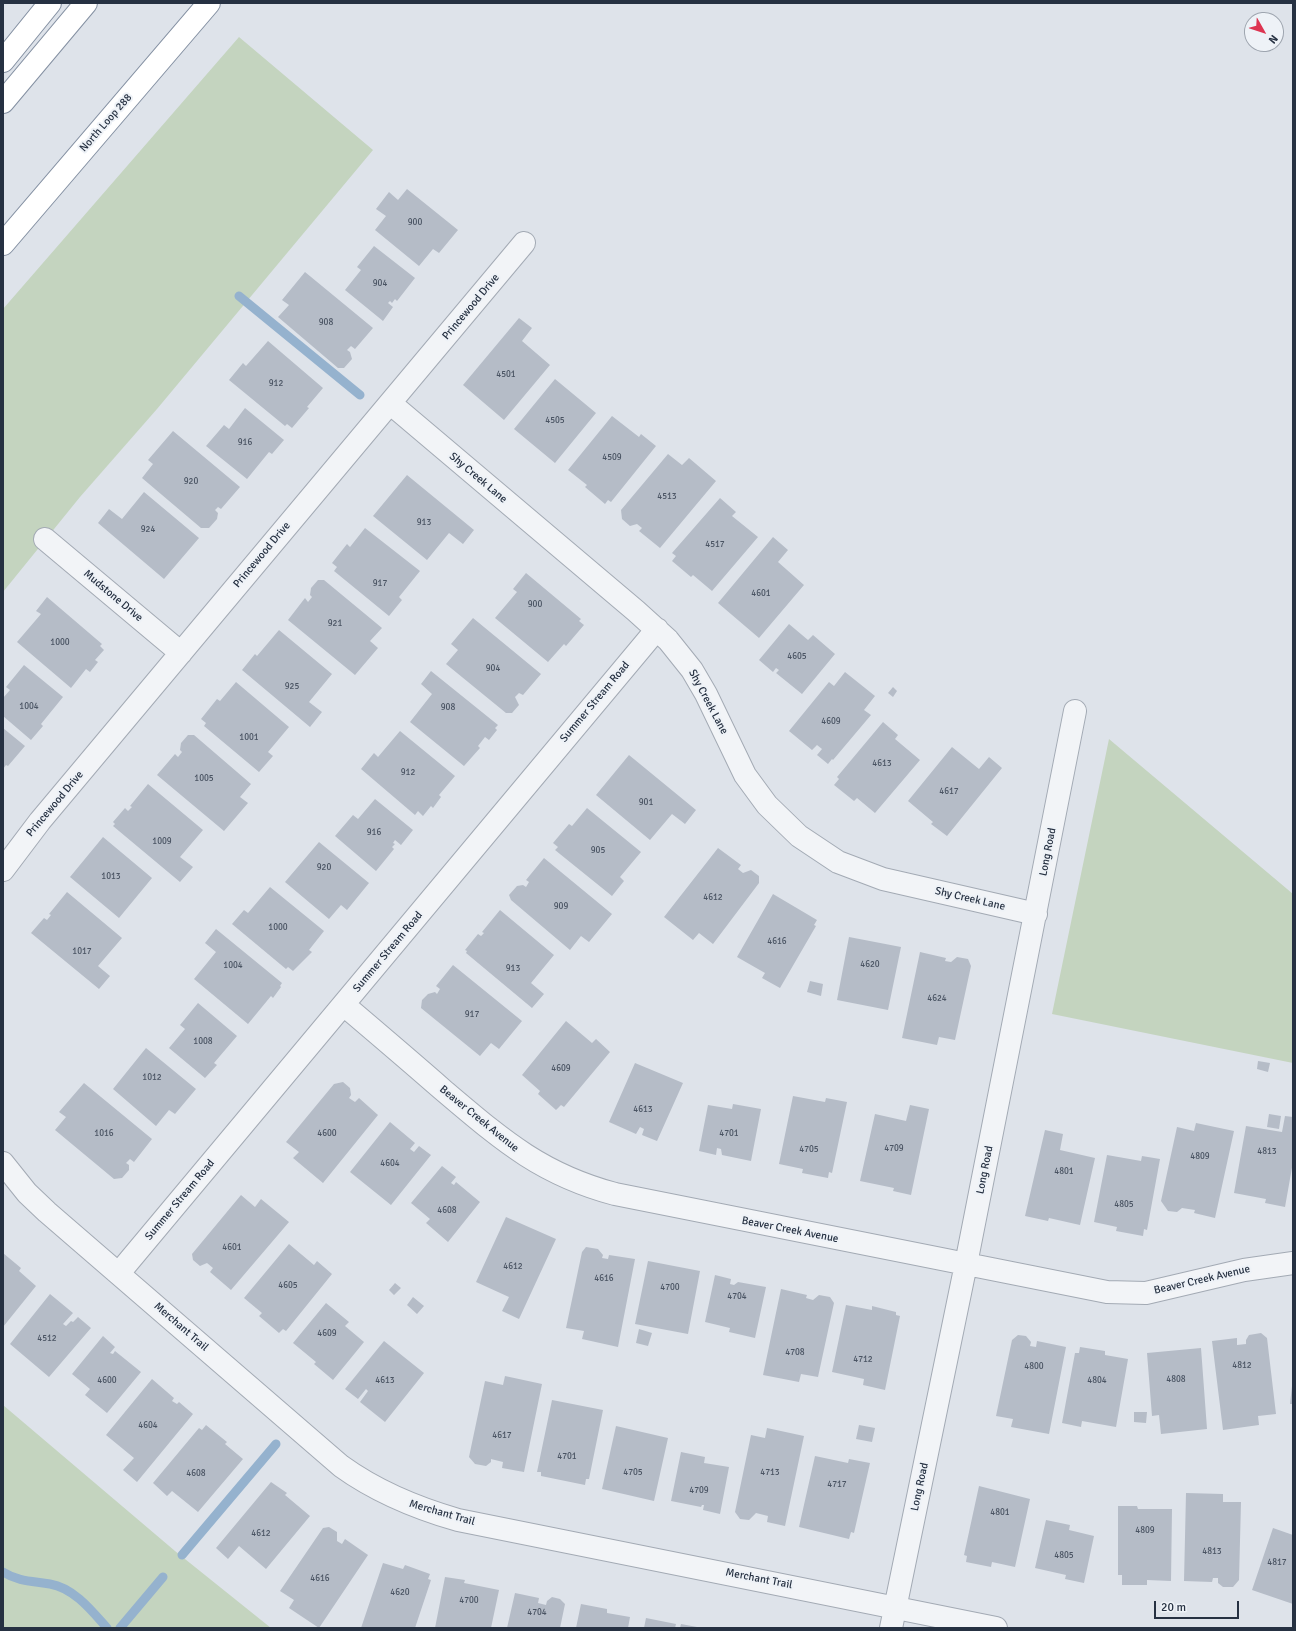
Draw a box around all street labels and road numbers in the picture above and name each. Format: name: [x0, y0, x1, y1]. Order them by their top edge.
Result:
street label: North Loop 288: [77, 91, 135, 155]
street label: Princewood Drive: [440, 271, 502, 343]
street label: Shy Creek Lane: [446, 450, 510, 506]
street label: Princewood Drive: [231, 519, 293, 591]
street label: Mudstone Drive: [81, 567, 145, 625]
street label: Summer Stream Road: [557, 659, 633, 745]
street label: Shy Creek Lane: [685, 667, 731, 737]
street label: Princewood Drive: [24, 768, 86, 840]
street label: Long Road: [1037, 827, 1059, 877]
street label: Shy Creek Lane: [934, 885, 1006, 913]
street label: Summer Stream Road: [350, 909, 426, 995]
street label: Beaver Creek Avenue: [437, 1083, 521, 1155]
street label: Long Road: [974, 1145, 996, 1195]
street label: Summer Stream Road: [142, 1157, 218, 1243]
street label: Beaver Creek Avenue: [741, 1214, 839, 1246]
street label: Beaver Creek Avenue: [1153, 1263, 1251, 1297]
street label: Merchant Trail: [151, 1300, 211, 1354]
street label: Long Road: [908, 1462, 932, 1512]
street label: Merchant Trail: [408, 1497, 476, 1529]
street label: Merchant Trail: [724, 1566, 794, 1592]

